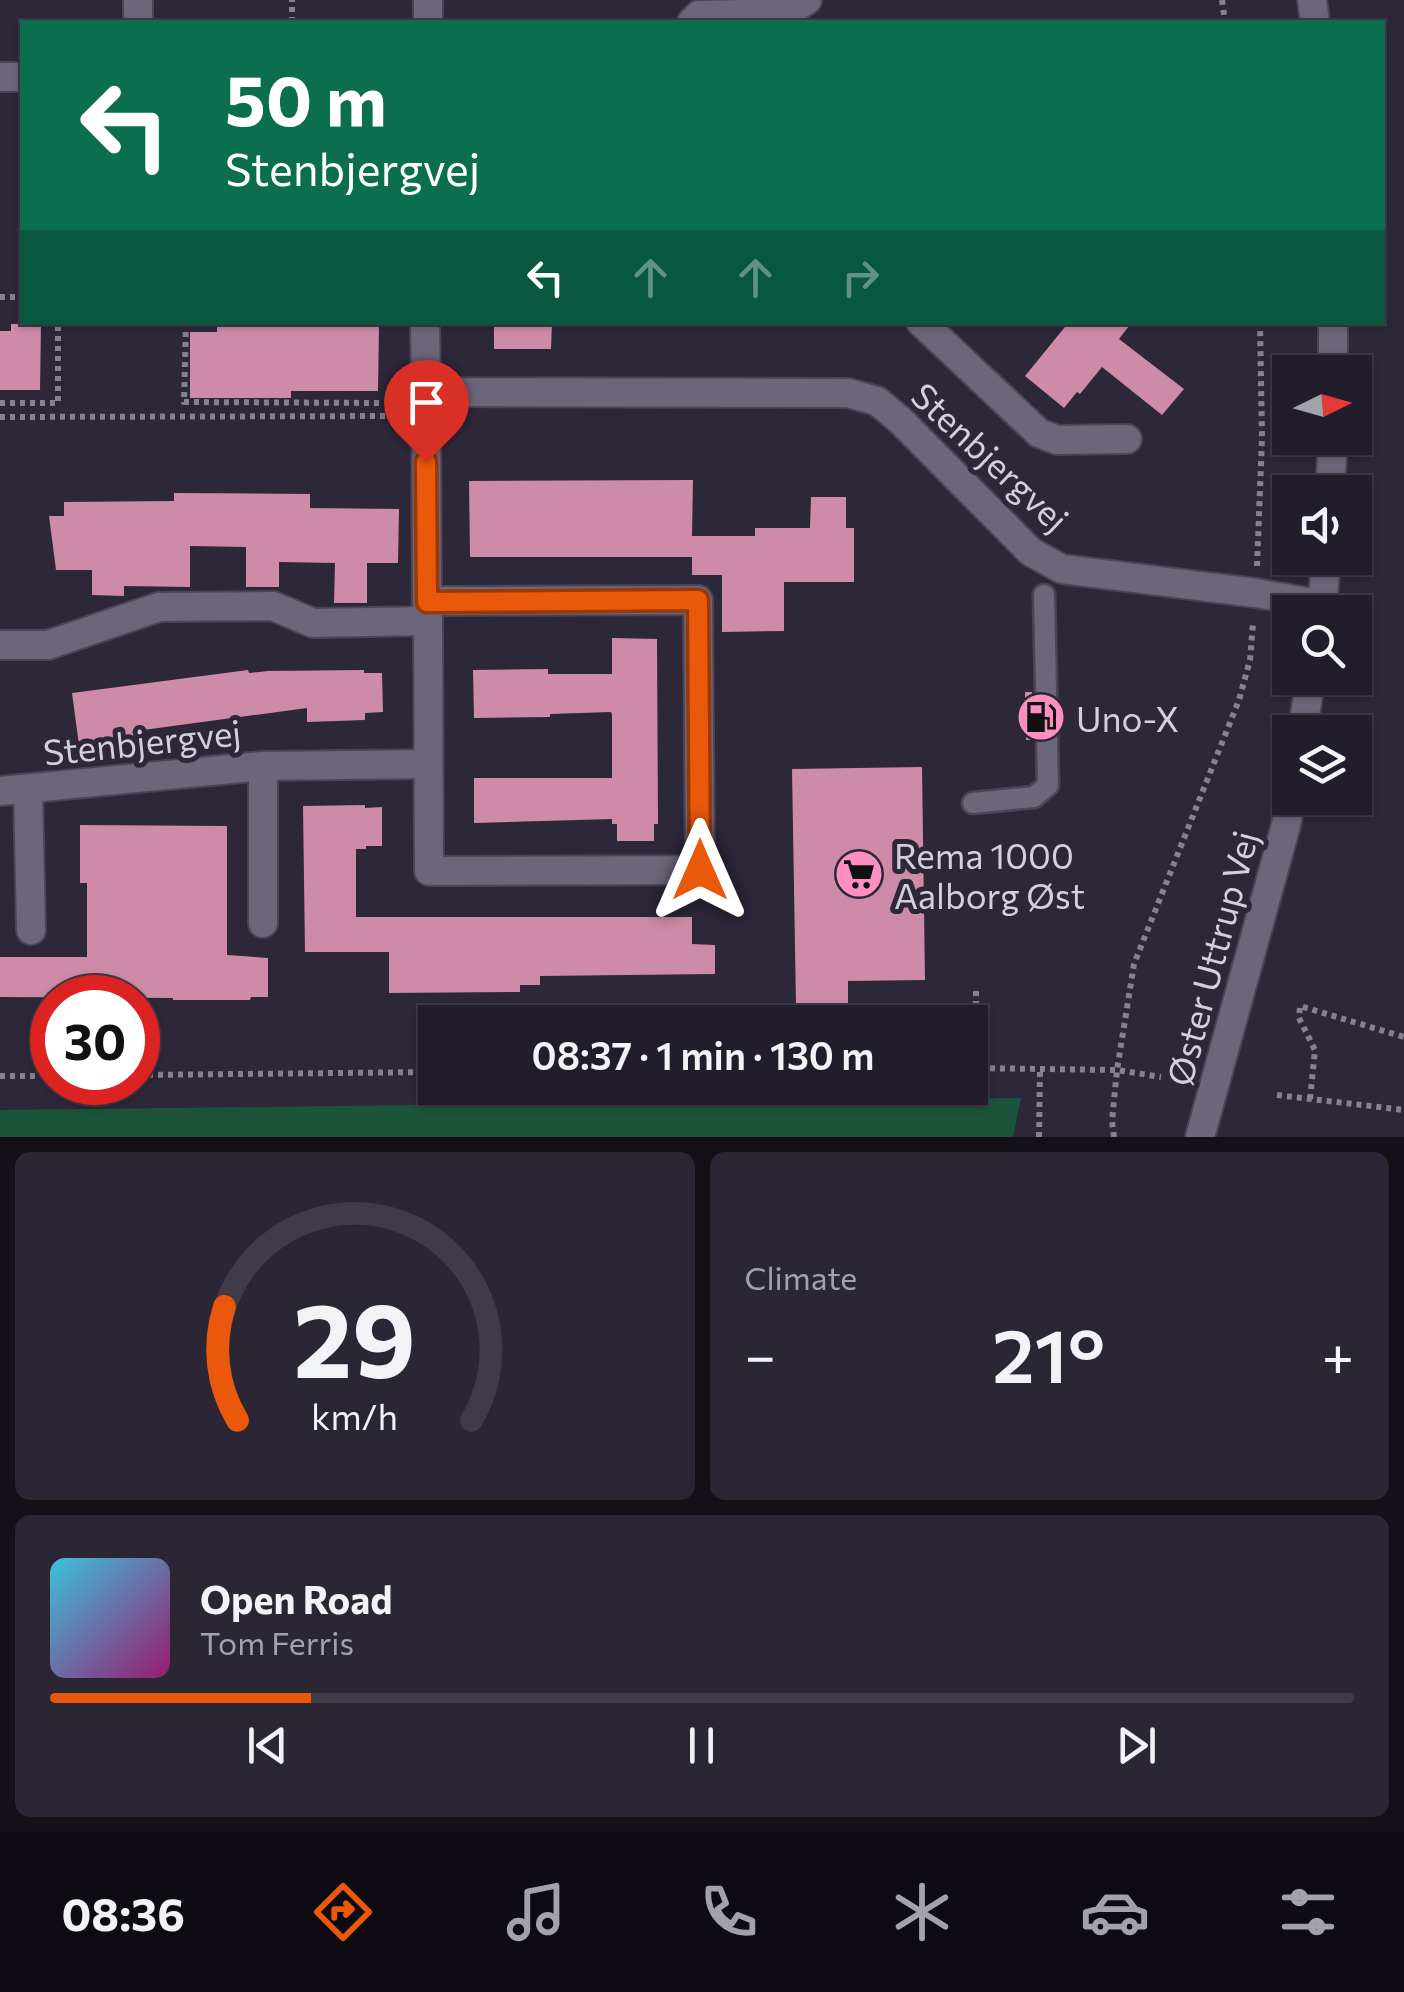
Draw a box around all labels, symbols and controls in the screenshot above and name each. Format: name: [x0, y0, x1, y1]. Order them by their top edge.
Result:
text: 50 m: [225, 55, 387, 140]
icon: left: [60, 60, 190, 190]
text: Stenbjergvej: [225, 140, 480, 195]
icon: left: [518, 250, 573, 305]
icon: ahead: [623, 250, 678, 305]
icon: ahead: [728, 250, 783, 305]
icon: right: [833, 250, 888, 305]
north arrow: [1272, 355, 1372, 455]
map controls: [1272, 355, 1372, 815]
pin: [384, 360, 469, 463]
street label: Stenbjergvej: [904, 373, 1078, 539]
icon: arrive: [399, 375, 454, 430]
button: sound: [1272, 475, 1372, 575]
button: search: [1272, 595, 1372, 695]
fuel station icon: Uno-X: [1015, 691, 1067, 743]
place label: Uno-X: [1076, 696, 1179, 739]
street label: Stenbjergvej: [41, 709, 243, 773]
button: layers: [1272, 715, 1372, 815]
position arrow: [648, 818, 752, 922]
street label: Øster Uttrup Vej: [1156, 826, 1266, 1090]
place label: Rema 1000 Aalborg Øst: [894, 833, 1085, 916]
supermarket icon: Rema 1000 Aalborg Øst: [833, 848, 885, 900]
speed limit sign: 30: [30, 975, 160, 1105]
text: 08:37 · 1 min · 130 m: [532, 1031, 874, 1078]
text: Climate: [745, 1257, 857, 1297]
text: 29: [293, 1272, 416, 1399]
text: 21°: [992, 1307, 1105, 1398]
text: −: [745, 1320, 776, 1387]
text: +: [1322, 1320, 1354, 1387]
text: km/h: [311, 1394, 398, 1437]
text: Open Road: [200, 1575, 393, 1622]
text: Tom Ferris: [200, 1622, 354, 1662]
icon: previous: [240, 1718, 295, 1773]
icon: pause: [674, 1718, 729, 1773]
icon: next: [1109, 1718, 1164, 1773]
icon: directions: [308, 1877, 378, 1947]
icon: music: [501, 1877, 571, 1947]
icon: phone: [694, 1877, 764, 1947]
icon: climate: [887, 1877, 957, 1947]
icon: car: [1080, 1877, 1150, 1947]
icon: filters: [1273, 1877, 1343, 1947]
text: 08:36: [61, 1885, 185, 1940]

